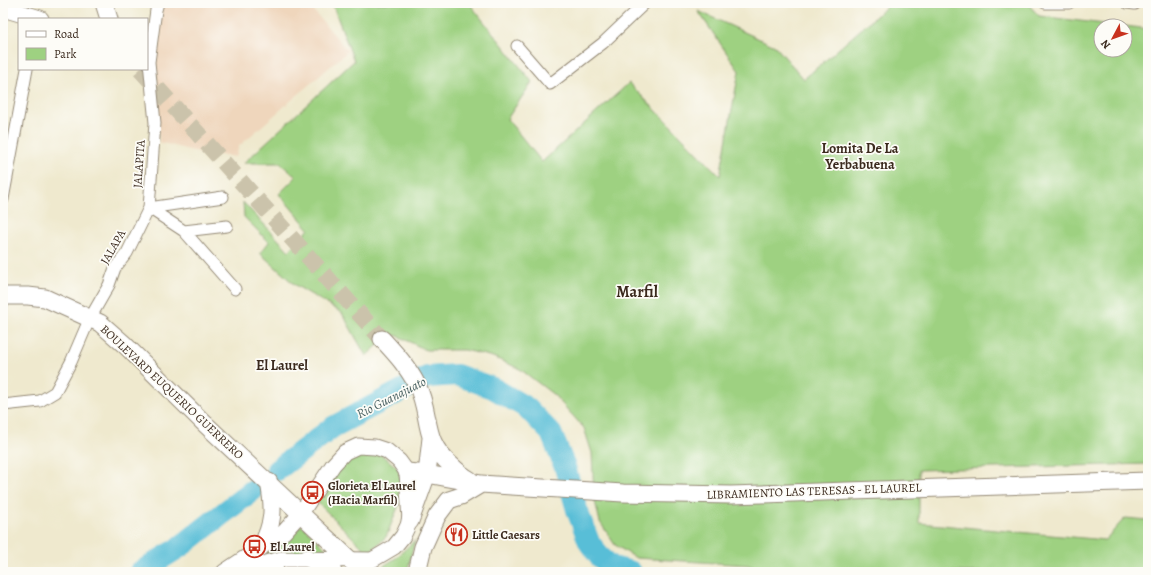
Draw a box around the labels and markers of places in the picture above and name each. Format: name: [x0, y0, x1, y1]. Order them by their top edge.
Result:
place label: Glorieta El Laurel (Hacia Marfil): [328, 478, 416, 508]
bus stop icon: Glorieta El Laurel (Hacia Marfil): [299, 480, 325, 506]
restaurant icon: Little Caesars: [444, 522, 470, 548]
place label: Little Caesars: [472, 527, 540, 543]
bus stop icon: El Laurel: [241, 534, 267, 560]
place label: El Laurel: [270, 539, 315, 555]

